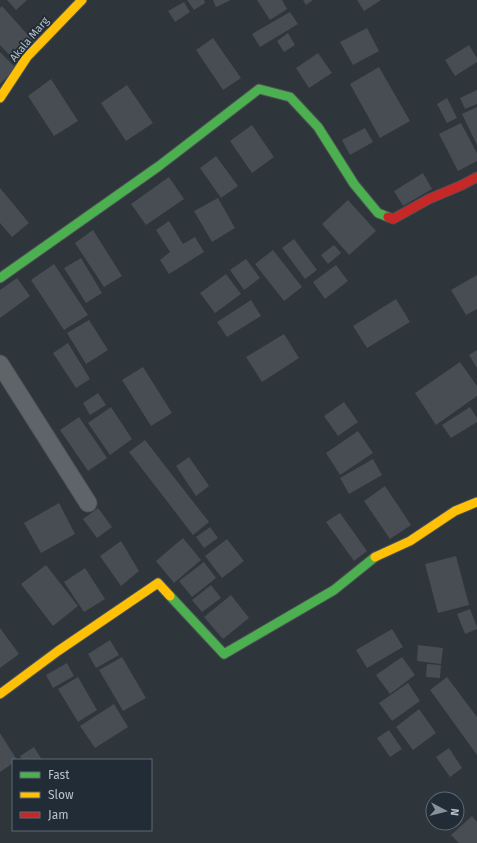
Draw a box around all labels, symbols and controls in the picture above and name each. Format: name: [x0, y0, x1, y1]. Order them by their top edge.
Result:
street label: Akala Marg: [7, 14, 52, 64]
legend: [12, 759, 152, 831]
text: Fast: [48, 768, 70, 782]
text: Slow: [48, 788, 74, 802]
north arrow: [425, 791, 465, 831]
text: Jam: [48, 808, 68, 822]
text: N: [448, 808, 461, 817]

